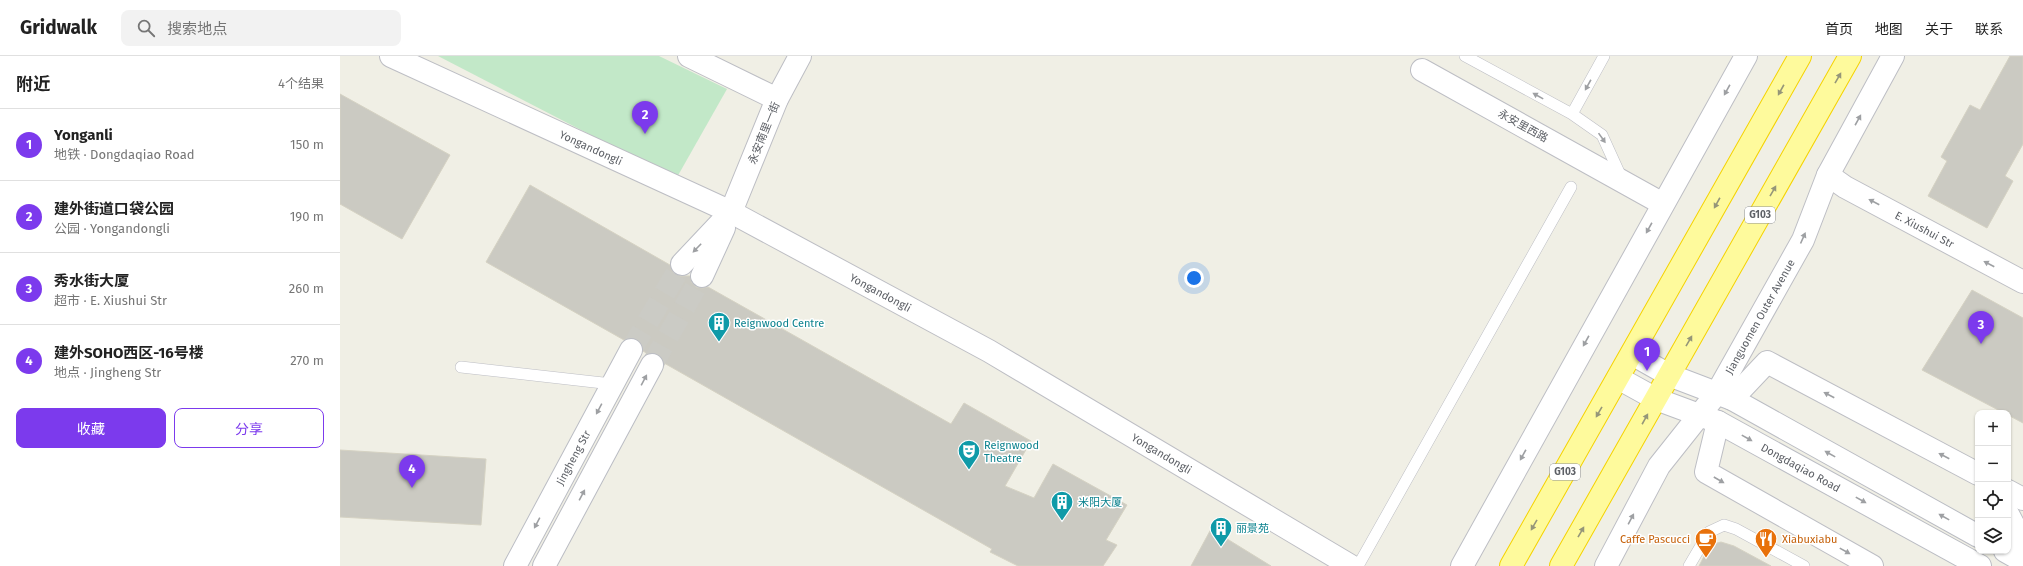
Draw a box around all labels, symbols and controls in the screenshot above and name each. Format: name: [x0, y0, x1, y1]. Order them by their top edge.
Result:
search box: [121, 10, 401, 46]
text: Gridwalk: [20, 16, 97, 39]
icon: search: [135, 17, 157, 39]
text: 搜索地点: [167, 20, 227, 38]
text: 首页: [1825, 21, 1853, 38]
text: 地图: [1875, 21, 1903, 38]
text: 关于: [1925, 21, 1953, 38]
text: 联系: [1975, 21, 2003, 38]
one-way arrow: [1834, 72, 1841, 84]
text: 附近: [16, 74, 50, 95]
text: 4个结果: [278, 76, 324, 91]
one-way arrow: [1585, 79, 1592, 91]
one-way arrow: [1723, 84, 1730, 96]
one-way arrow: [1777, 84, 1784, 96]
one-way arrow: [1532, 92, 1544, 99]
street label: 永安南里一街: [746, 100, 782, 166]
pin: 2: [632, 101, 658, 134]
street label: 永安里西路: [1496, 107, 1550, 145]
one-way arrow: [1855, 114, 1861, 126]
text: Yonganli: [54, 126, 113, 144]
street label: Yongandongli: [557, 128, 624, 168]
one-way arrow: [1598, 133, 1606, 144]
text: 1: [26, 137, 32, 152]
text: 150 m: [290, 137, 324, 152]
text: 地铁 · Dongdaqiao Road: [54, 147, 195, 162]
one-way arrow: [1770, 185, 1777, 197]
one-way arrow: [1714, 197, 1721, 209]
one-way arrow: [1868, 199, 1880, 205]
text: 建外街道口袋公园: [54, 200, 174, 218]
road number: G103: [1745, 207, 1775, 223]
street label: E. Xiushui Str: [1893, 208, 1957, 251]
text: 2: [26, 209, 32, 224]
text: 190 m: [290, 209, 324, 224]
text: 公园 · Yongandongli: [54, 221, 170, 236]
one-way arrow: [1646, 222, 1653, 234]
one-way arrow: [1801, 231, 1807, 243]
one-way arrow: [692, 243, 702, 253]
street label: Jianguomen Outer Avenue: [1722, 257, 1797, 376]
one-way arrow: [1983, 260, 1994, 267]
your location: [1184, 268, 1204, 288]
street label: Yongandongli: [848, 271, 914, 314]
text: 秀水街大厦: [54, 272, 129, 290]
text: 3: [26, 281, 32, 296]
text: 260 m: [289, 281, 324, 296]
text: 超市 · E. Xiushui Str: [54, 293, 167, 308]
building icon: Reignwood Centre: [706, 310, 732, 343]
pin: 3: [1968, 311, 1994, 344]
place label: Reignwood Centre: [734, 317, 824, 330]
one-way arrow: [1685, 335, 1692, 347]
one-way arrow: [1583, 336, 1590, 347]
pin: 1: [1634, 338, 1660, 371]
text: 建外SOHO西区-16号楼: [54, 344, 204, 362]
text: 4: [25, 353, 33, 368]
text: 270 m: [290, 353, 324, 368]
text: 地点 · Jingheng Str: [54, 365, 161, 380]
one-way arrow: [641, 375, 647, 386]
one-way arrow: [1823, 391, 1835, 398]
one-way arrow: [595, 403, 602, 414]
one-way arrow: [1595, 406, 1602, 418]
button: 收藏: [16, 408, 166, 448]
button: 分享: [174, 408, 324, 448]
map controls: [1975, 410, 2011, 554]
button: +: [1975, 410, 2011, 446]
one-way arrow: [1641, 413, 1648, 425]
street label: Jingheng Str: [553, 427, 594, 487]
street label: Yongandongli: [1129, 431, 1194, 476]
one-way arrow: [1741, 434, 1752, 441]
theatre icon: Reignwood Theatre: [956, 438, 982, 471]
place label: Reignwood Theatre: [984, 439, 1039, 465]
street label: Dongdaqiao Road: [1759, 440, 1843, 495]
button: −: [1975, 446, 2011, 482]
one-way arrow: [1520, 449, 1527, 461]
one-way arrow: [1824, 450, 1836, 457]
one-way arrow: [1938, 453, 1949, 459]
pin: 4: [399, 455, 425, 488]
road number: G103: [1550, 464, 1580, 480]
one-way arrow: [1713, 477, 1725, 484]
button: locate: [1975, 482, 2011, 518]
one-way arrow: [579, 489, 586, 501]
building icon: 米阳大厦: [1049, 489, 1075, 522]
place label: 米阳大厦: [1078, 496, 1122, 509]
one-way arrow: [1855, 497, 1866, 504]
one-way arrow: [1628, 513, 1634, 525]
one-way arrow: [1938, 513, 1950, 520]
building icon: 丽景苑: [1208, 515, 1234, 548]
one-way arrow: [534, 517, 541, 529]
button: layers: [1975, 518, 2011, 554]
one-way arrow: [1531, 519, 1538, 531]
place label: 丽景苑: [1236, 522, 1269, 535]
one-way arrow: [1577, 526, 1584, 538]
cafe icon: Caffe Pascucci: [1693, 526, 1719, 559]
restaurant icon: Xiabuxiabu: [1753, 526, 1779, 559]
place label: Caffe Pascucci: [1620, 533, 1690, 546]
place label: Xiabuxiabu: [1782, 533, 1837, 546]
one-way arrow: [1839, 547, 1851, 554]

